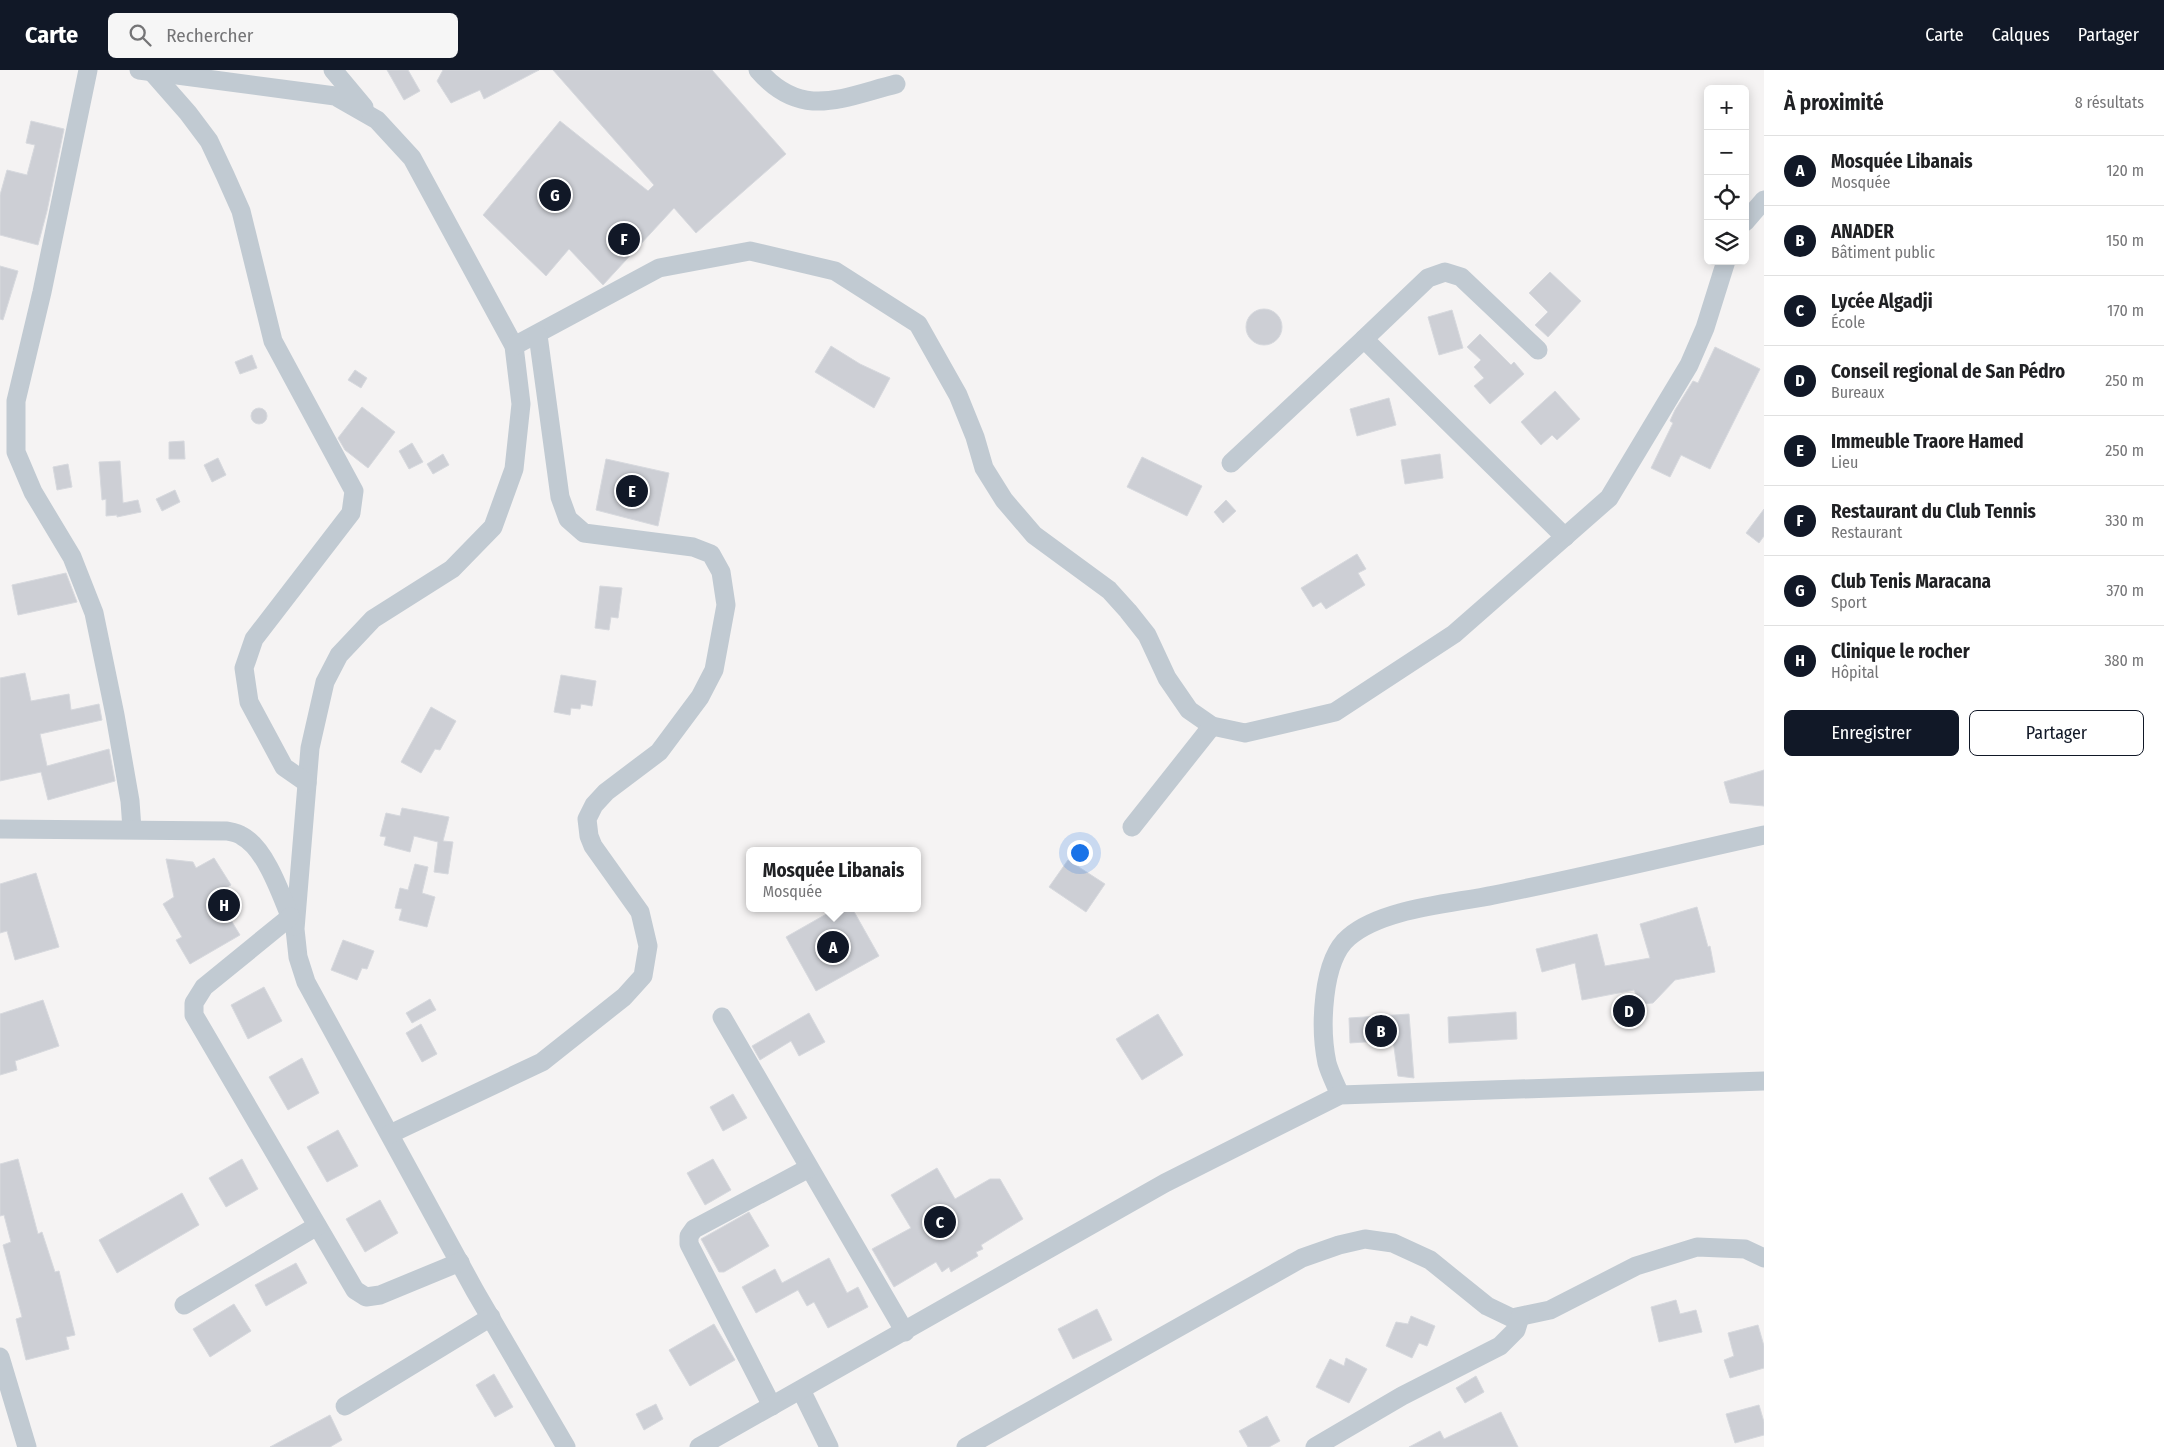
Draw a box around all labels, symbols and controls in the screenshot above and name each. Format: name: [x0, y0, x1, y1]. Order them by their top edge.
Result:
search box: [108, 13, 458, 58]
text: Carte: [25, 21, 78, 49]
icon: search: [126, 21, 154, 49]
text: Rechercher: [166, 24, 253, 47]
text: Carte: [1925, 24, 1964, 46]
text: Calques: [1992, 24, 2050, 46]
text: Partager: [2078, 24, 2139, 46]
map controls: [1704, 85, 1749, 265]
button: +: [1704, 85, 1749, 130]
text: À proximité: [1784, 90, 1884, 116]
text: 8 résultats: [2075, 93, 2144, 112]
button: −: [1704, 130, 1749, 175]
text: Mosquée Libanais: [1831, 150, 1973, 173]
text: A: [1796, 161, 1804, 180]
text: 120 m: [2106, 161, 2144, 180]
text: Mosquée: [1831, 173, 1890, 192]
button: locate: [1704, 175, 1749, 220]
pin: G: [539, 176, 571, 214]
pin: F: [608, 220, 640, 258]
button: layers: [1704, 220, 1749, 265]
text: ANADER: [1831, 220, 1894, 243]
text: B: [1796, 231, 1804, 250]
text: 150 m: [2106, 231, 2144, 250]
text: Bâtiment public: [1831, 243, 1935, 262]
text: Lycée Algadji: [1831, 290, 1933, 313]
text: C: [1796, 301, 1804, 320]
text: 170 m: [2107, 301, 2144, 320]
text: École: [1831, 313, 1865, 332]
text: Conseil regional de San Pédro: [1831, 360, 2065, 383]
text: D: [1795, 371, 1805, 390]
text: 250 m: [2105, 371, 2144, 390]
text: Bureaux: [1831, 383, 1884, 402]
text: Immeuble Traore Hamed: [1831, 430, 2024, 453]
text: E: [1796, 441, 1804, 460]
text: 250 m: [2105, 441, 2144, 460]
text: Lieu: [1831, 453, 1858, 472]
pin: E: [616, 472, 648, 510]
text: Restaurant du Club Tennis: [1831, 500, 2036, 523]
text: F: [1796, 511, 1804, 530]
text: 330 m: [2105, 511, 2144, 530]
text: Restaurant: [1831, 523, 1902, 542]
text: Club Tenis Maracana: [1831, 570, 1991, 593]
text: G: [1795, 581, 1805, 600]
text: 370 m: [2106, 581, 2144, 600]
text: Sport: [1831, 593, 1867, 612]
text: Clinique le rocher: [1831, 640, 1970, 663]
text: H: [1795, 651, 1805, 670]
text: 380 m: [2104, 651, 2144, 670]
text: Hôpital: [1831, 663, 1879, 682]
button: Enregistrer: [1784, 710, 1959, 756]
button: Partager: [1969, 710, 2144, 756]
your location: [1067, 840, 1093, 866]
popup: [746, 847, 921, 912]
text: Mosquée Libanais: [763, 859, 904, 882]
text: Mosquée: [763, 882, 822, 901]
pin: H: [208, 886, 240, 924]
pin: A: [817, 928, 849, 966]
pin: D: [1613, 992, 1645, 1030]
pin: B: [1365, 1012, 1397, 1050]
pin: C: [924, 1203, 956, 1241]

